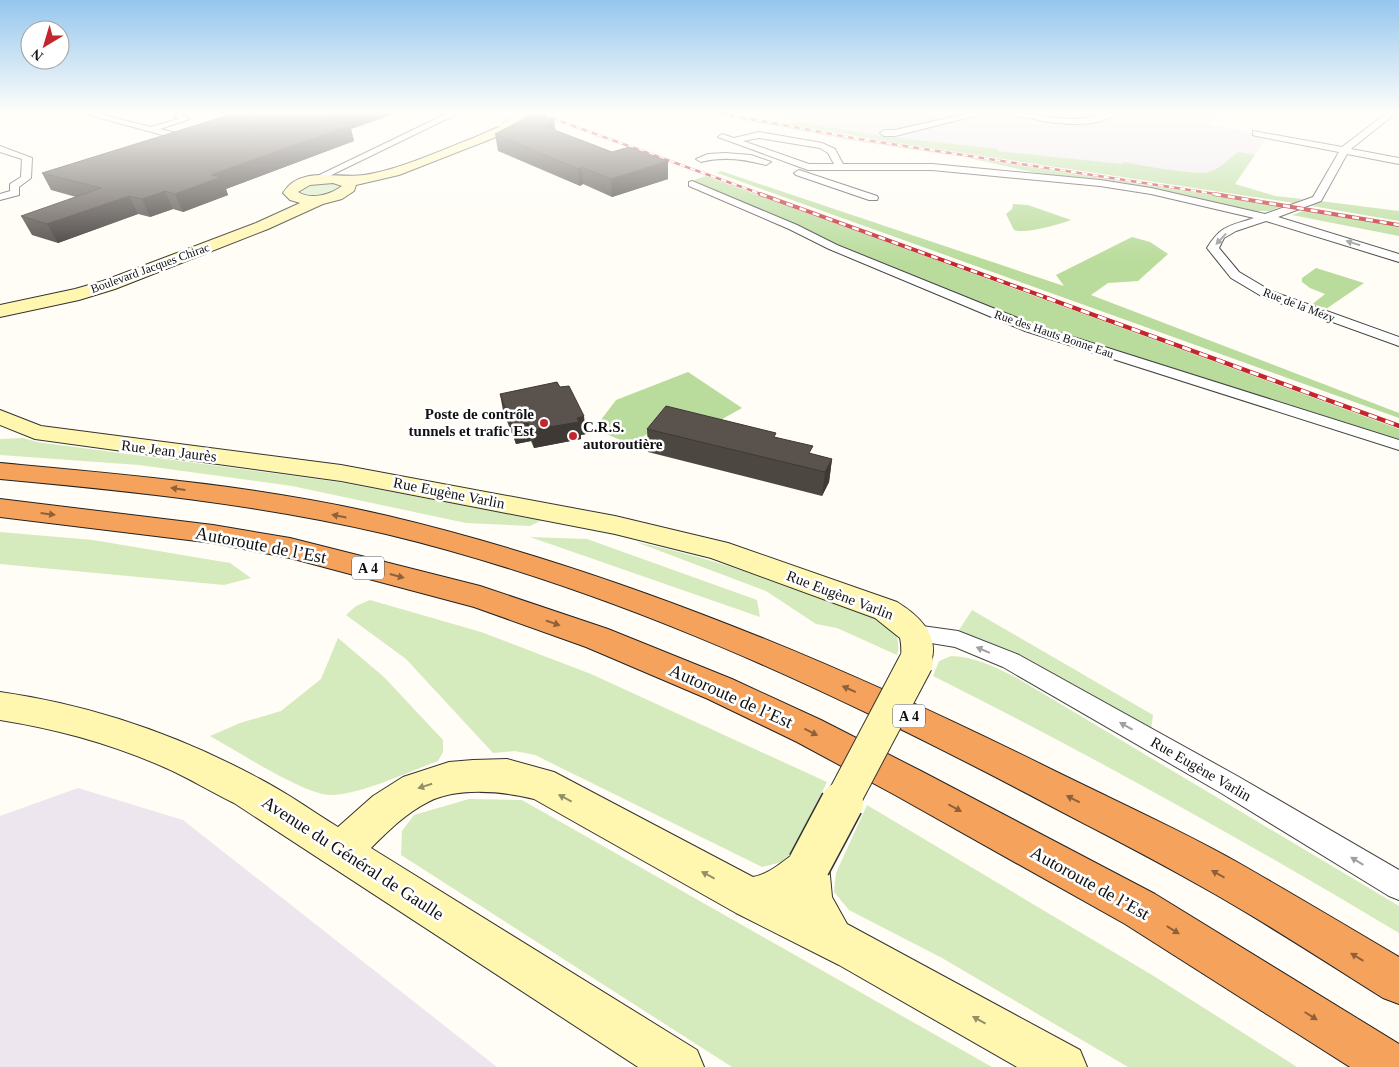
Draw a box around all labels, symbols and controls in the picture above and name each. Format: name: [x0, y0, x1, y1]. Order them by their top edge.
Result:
north arrow: [20, 20, 70, 70]
text: N: [29, 46, 46, 64]
one-way arrow: [1215, 233, 1226, 245]
one-way arrow: [1345, 239, 1360, 247]
street label: Boulevard Jacques Chirac: [89, 240, 211, 296]
street label: Rue de la Mézy: [1261, 285, 1337, 325]
street label: Rue des Hauts Bonne Eau: [992, 307, 1116, 361]
place label: Poste de contrôle tunnels et trafic Est: [409, 406, 534, 439]
marker: Poste de contrôle tunnels et trafic Est: [538, 417, 550, 429]
place label: C.R.S. autoroutière: [583, 419, 663, 452]
marker: C.R.S. autoroutière: [567, 430, 579, 442]
street label: Rue Jean Jaurès: [120, 437, 218, 465]
street label: Rue Eugène Varlin: [392, 474, 506, 512]
one-way arrow: [170, 485, 186, 493]
one-way arrow: [41, 510, 57, 518]
one-way arrow: [330, 511, 346, 519]
street label: Autoroute de l’Est: [194, 522, 328, 568]
road number: A 4: [352, 556, 384, 580]
street label: Rue Eugène Varlin: [784, 567, 896, 623]
one-way arrow: [390, 572, 405, 580]
one-way arrow: [546, 619, 561, 627]
one-way arrow: [976, 645, 990, 653]
street label: Autoroute de l’Est: [666, 660, 796, 732]
one-way arrow: [842, 684, 856, 692]
road number: A 4: [893, 704, 925, 728]
one-way arrow: [1119, 722, 1133, 731]
one-way arrow: [804, 728, 818, 736]
street label: Rue Eugène Varlin: [1148, 734, 1254, 804]
one-way arrow: [418, 783, 433, 791]
street label: Avenue du Général de Gaulle: [258, 792, 448, 924]
one-way arrow: [559, 793, 572, 802]
one-way arrow: [1066, 795, 1081, 803]
one-way arrow: [947, 804, 962, 812]
street label: Autoroute de l’Est: [1027, 842, 1153, 924]
one-way arrow: [1351, 857, 1364, 866]
one-way arrow: [1211, 869, 1224, 878]
one-way arrow: [701, 871, 716, 879]
one-way arrow: [1167, 925, 1180, 934]
one-way arrow: [1351, 952, 1364, 961]
one-way arrow: [1304, 1011, 1318, 1021]
one-way arrow: [972, 1015, 985, 1024]

